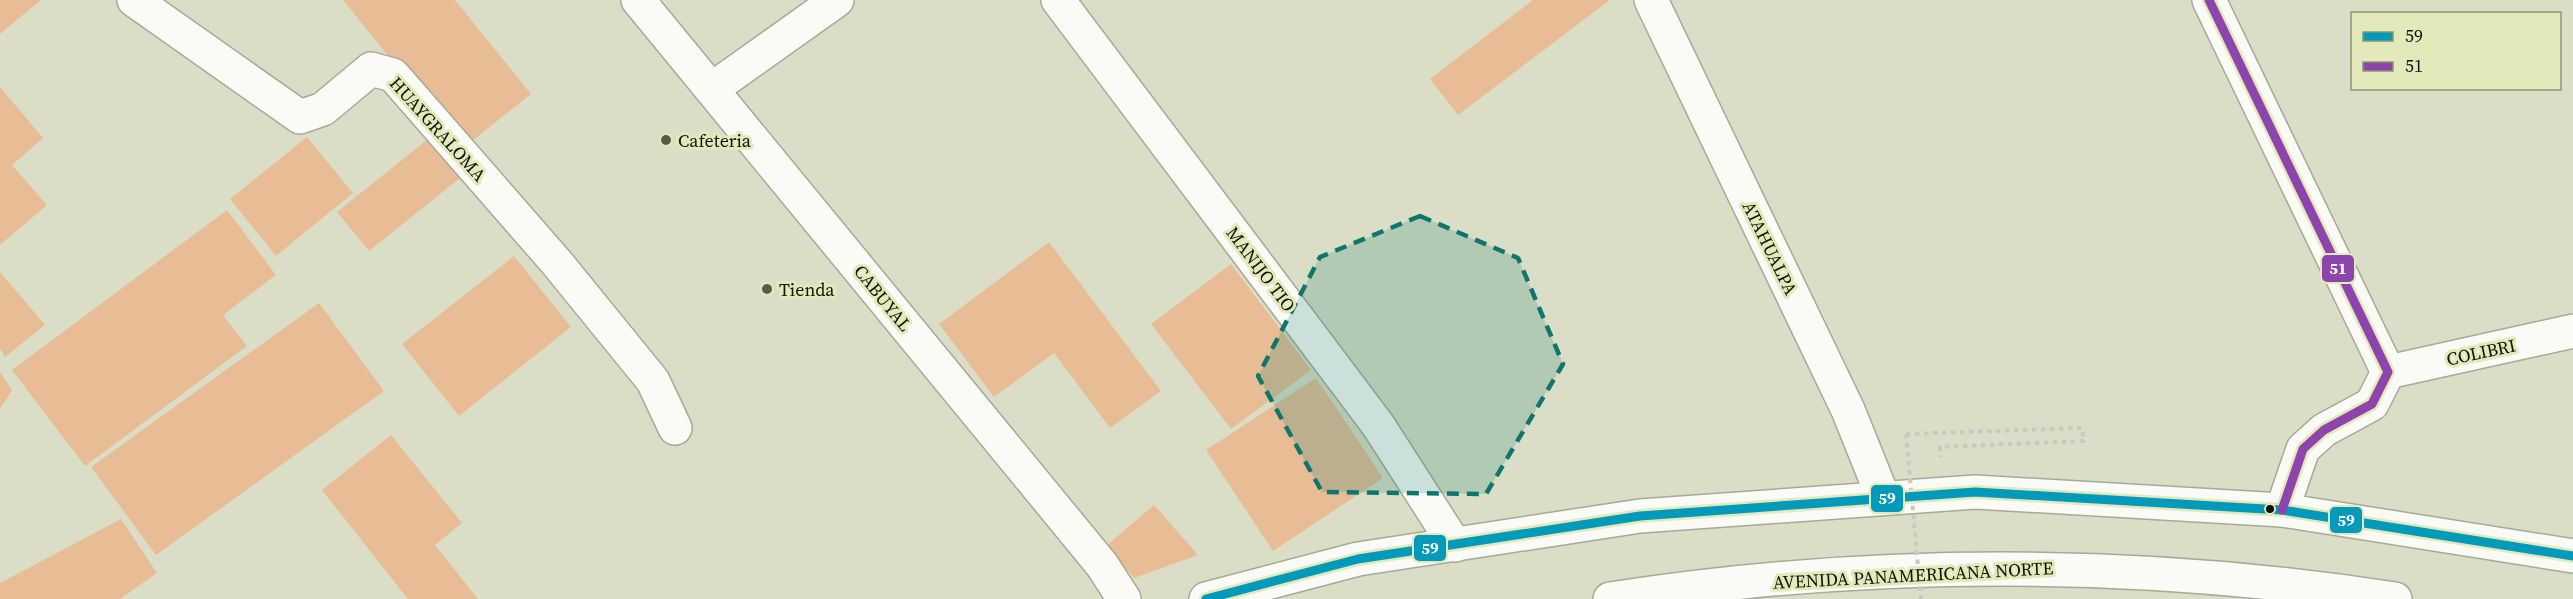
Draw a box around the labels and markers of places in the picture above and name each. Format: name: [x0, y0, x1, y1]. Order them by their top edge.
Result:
place label: Cafeteria: [678, 128, 752, 153]
marker: Cafeteria: [659, 133, 673, 147]
place label: Tienda: [779, 277, 835, 302]
marker: Tienda: [760, 282, 774, 296]
unlabelled marker: [2264, 503, 2276, 515]

